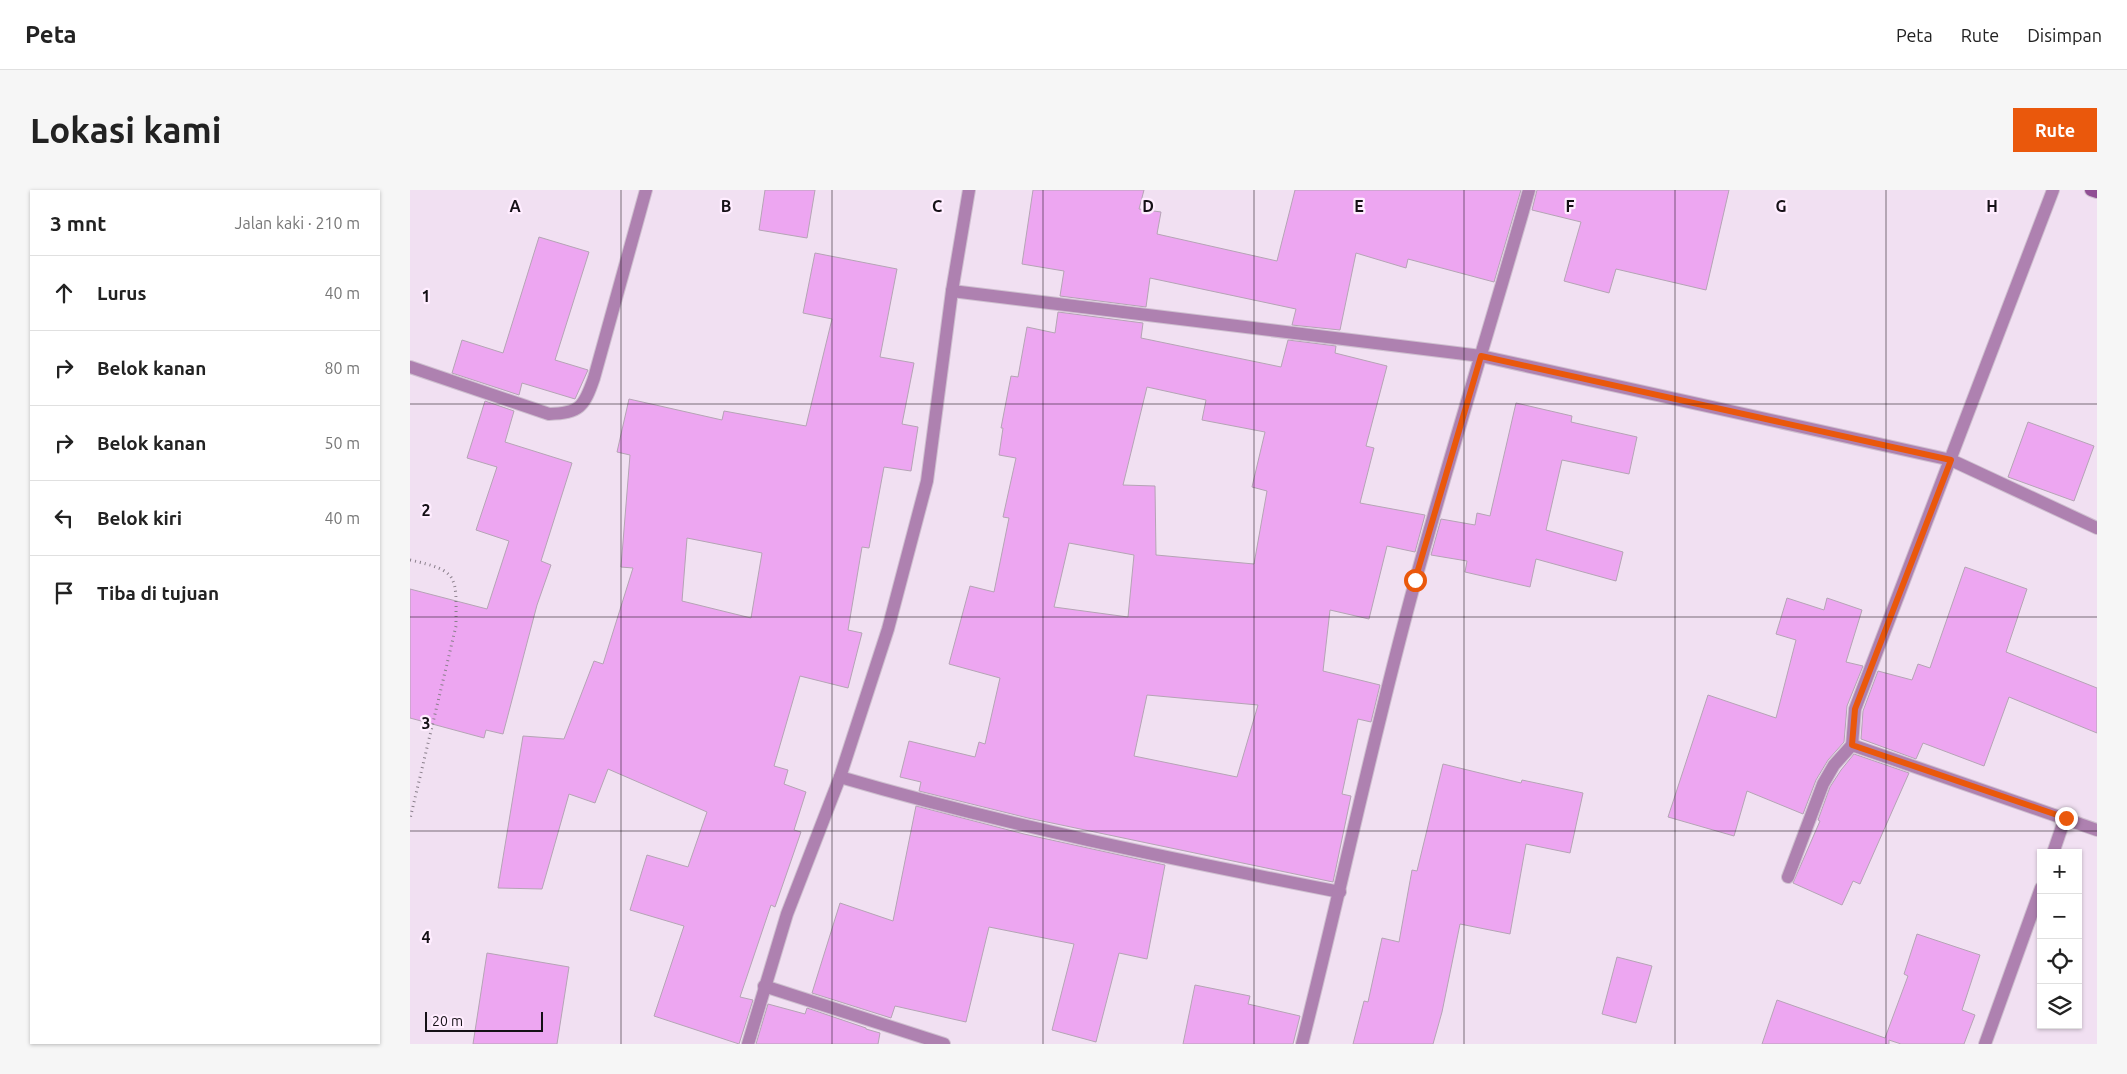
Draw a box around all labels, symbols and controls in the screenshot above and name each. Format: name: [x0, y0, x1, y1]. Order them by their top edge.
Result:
text: Peta: [25, 21, 77, 48]
text: Peta: [1896, 25, 1933, 45]
text: Rute: [1961, 25, 1999, 45]
text: Disimpan: [2027, 25, 2102, 45]
button: Rute: [2013, 108, 2097, 152]
text: Lokasi kami: [30, 110, 222, 150]
text: A: [509, 197, 521, 215]
text: B: [721, 197, 731, 215]
text: C: [932, 197, 942, 215]
text: D: [1142, 197, 1154, 215]
text: E: [1354, 197, 1364, 215]
text: F: [1566, 197, 1575, 215]
text: G: [1775, 197, 1787, 215]
text: H: [1986, 197, 1998, 215]
text: 3 mnt: [50, 211, 106, 235]
text: Jalan kaki · 210 m: [235, 214, 360, 232]
icon: ahead: [50, 279, 78, 307]
text: Lurus: [97, 282, 146, 304]
text: 40 m: [324, 284, 360, 302]
text: 1: [421, 287, 431, 305]
icon: right: [50, 354, 78, 382]
text: Belok kanan: [97, 357, 206, 379]
text: 80 m: [324, 359, 360, 377]
icon: right: [50, 429, 78, 457]
text: Belok kanan: [97, 432, 206, 454]
text: 50 m: [324, 434, 360, 452]
text: 2: [421, 501, 431, 519]
icon: left: [50, 504, 78, 532]
text: Belok kiri: [97, 507, 182, 529]
text: 40 m: [324, 509, 360, 527]
route start: [1404, 569, 1427, 592]
icon: arrive: [50, 579, 78, 607]
text: Tiba di tujuan: [97, 582, 219, 604]
text: 3: [421, 714, 431, 732]
route end: [2055, 807, 2078, 830]
map controls: [2037, 849, 2082, 1029]
button: +: [2037, 849, 2082, 894]
button: −: [2037, 894, 2082, 939]
text: 4: [421, 928, 431, 946]
button: locate: [2037, 939, 2082, 984]
button: layers: [2037, 984, 2082, 1029]
scale bar: [425, 1009, 542, 1032]
text: 20 m: [432, 1013, 463, 1029]

